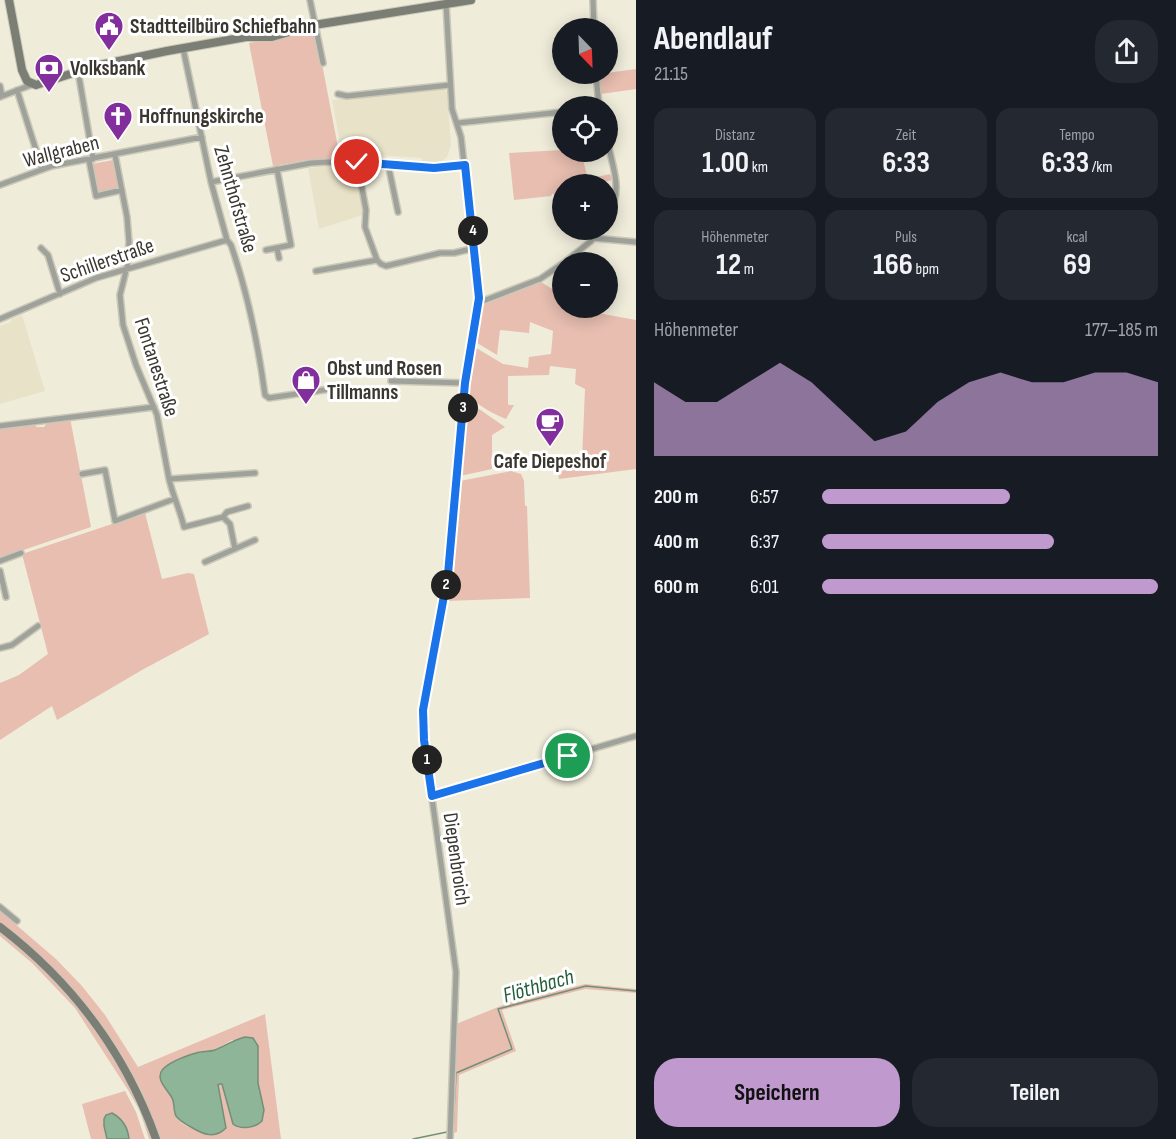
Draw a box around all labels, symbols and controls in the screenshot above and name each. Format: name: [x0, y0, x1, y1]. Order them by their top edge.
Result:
public building icon: Stadtteilbüro Schiefbahn: [93, 10, 125, 52]
place label: Stadtteilbüro Schiefbahn: [130, 14, 316, 39]
north arrow: [552, 18, 618, 84]
map controls: [552, 18, 618, 318]
text: Abendlauf: [654, 19, 772, 59]
button: share: [1095, 20, 1158, 83]
bank icon: Volksbank: [33, 52, 65, 94]
place label: Volksbank: [70, 56, 146, 81]
text: 21:15: [654, 62, 688, 86]
button: locate: [552, 96, 618, 162]
church icon: Hoffnungskirche: [102, 100, 134, 142]
place label: Hoffnungskirche: [139, 104, 264, 129]
text: Distanz: [715, 126, 755, 145]
text: Zeit: [896, 126, 916, 145]
text: Tempo: [1059, 126, 1095, 145]
street label: Wallgraben: [21, 130, 102, 173]
pin: [331, 136, 382, 187]
street label: Zehnthofstraße: [208, 143, 263, 255]
icon: check: [340, 145, 373, 178]
text: 1.00: [702, 145, 749, 181]
text: 6:33: [882, 145, 930, 181]
text: 6:33: [1041, 145, 1089, 181]
text: km: [749, 158, 768, 177]
text: /km: [1089, 158, 1113, 177]
button: +: [552, 174, 618, 240]
pin: 4: [458, 216, 488, 246]
text: 4: [469, 221, 477, 240]
text: Höhenmeter: [701, 228, 769, 247]
text: Puls: [895, 228, 917, 247]
text: kcal: [1066, 228, 1088, 247]
street label: Schillerstraße: [57, 233, 157, 288]
text: 12: [716, 247, 741, 283]
text: 166: [873, 247, 913, 283]
text: 69: [1063, 247, 1091, 283]
button: −: [552, 252, 618, 318]
text: m: [741, 260, 754, 279]
text: bpm: [913, 260, 939, 279]
street label: Fontanestraße: [129, 315, 184, 420]
text: Höhenmeter: [654, 318, 738, 342]
text: 177–185 m: [1085, 318, 1158, 342]
place label: Obst und Rosen Tillmanns: [327, 356, 442, 405]
shop icon: Obst und Rosen Tillmanns: [290, 364, 322, 406]
pin: 3: [448, 393, 478, 423]
text: 3: [459, 398, 467, 417]
cafe icon: Cafe Diepeshof: [534, 406, 566, 448]
place label: Cafe Diepeshof: [494, 449, 607, 474]
text: 200 m: [654, 485, 698, 509]
text: 6:57: [750, 485, 778, 509]
text: 400 m: [654, 530, 699, 554]
text: 6:37: [750, 530, 779, 554]
pin: 2: [431, 570, 461, 600]
text: 2: [442, 575, 450, 594]
text: 600 m: [654, 575, 699, 599]
text: 6:01: [750, 575, 778, 599]
pin: [542, 730, 593, 781]
icon: arrive: [551, 739, 584, 772]
pin: 1: [412, 745, 442, 775]
text: 1: [424, 750, 430, 769]
street label: Diepenbroich: [438, 811, 475, 907]
water label: Flöthbach: [500, 963, 577, 1009]
button: Speichern: [654, 1058, 900, 1127]
button: Teilen: [912, 1058, 1158, 1127]

